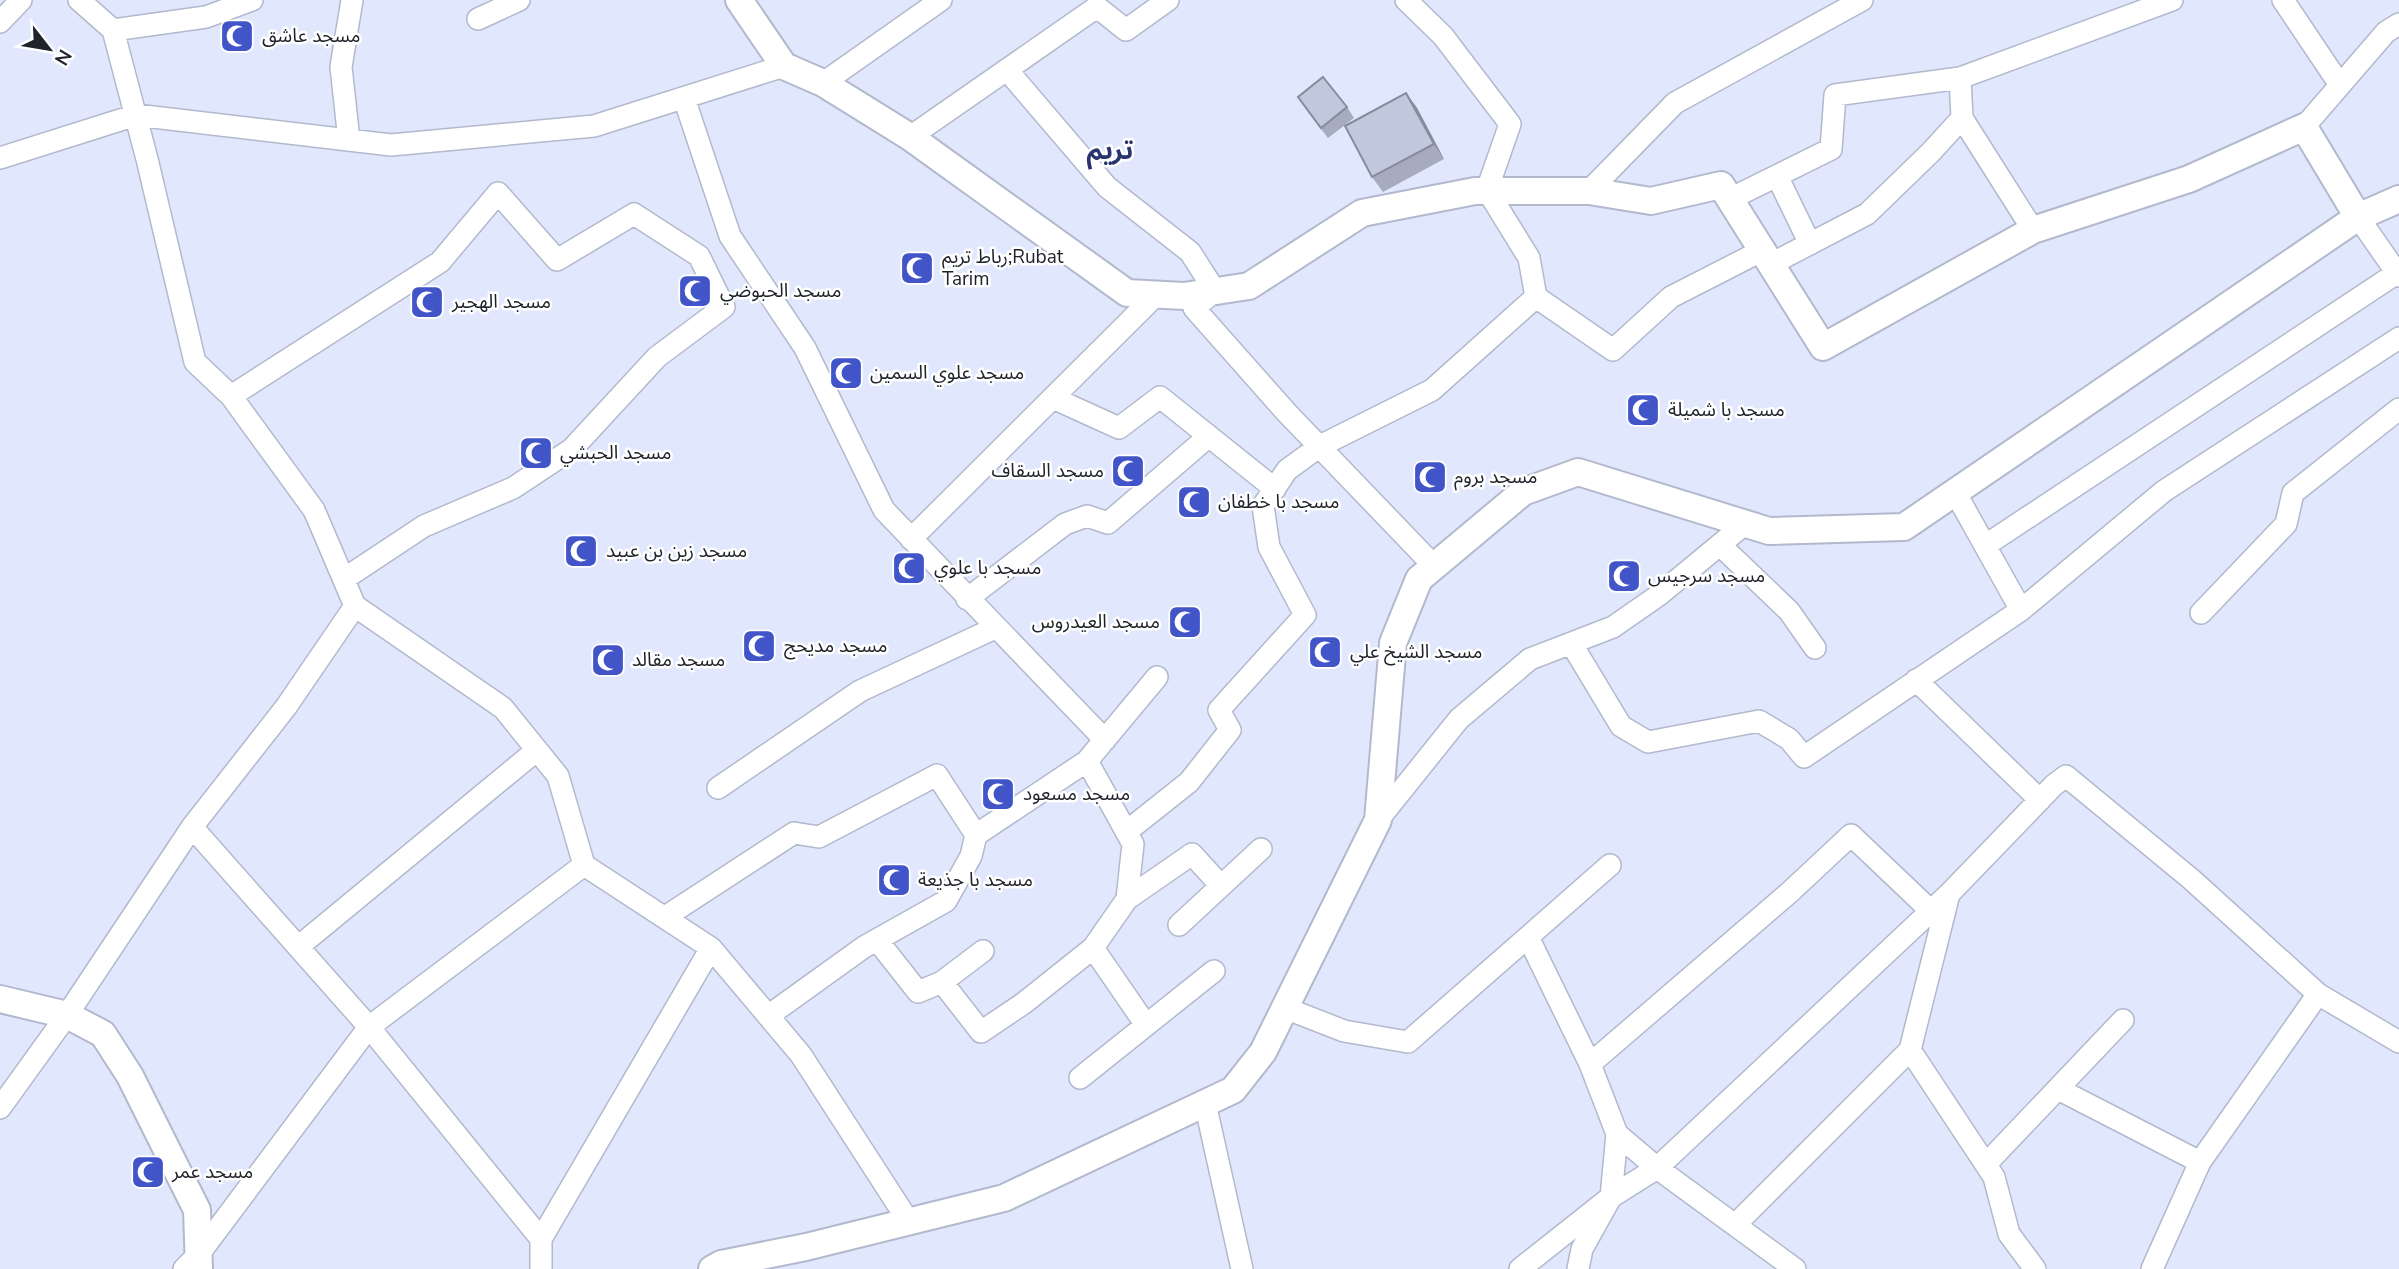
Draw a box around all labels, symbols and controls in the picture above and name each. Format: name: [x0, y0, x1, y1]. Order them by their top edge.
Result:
north arrow: [14, 14, 84, 84]
mosque icon: مسجد عاشق: [218, 17, 256, 55]
place label: مسجد عاشق: [262, 23, 361, 49]
text: N: [48, 44, 78, 70]
district label: تريم: [1087, 133, 1133, 170]
place label: رباط تريم;Rubat Tarim: [942, 244, 1064, 292]
mosque icon: رباط تريم;Rubat Tarim: [898, 249, 936, 287]
mosque icon: مسجد الحبوضي: [676, 272, 714, 310]
place label: مسجد الحبوضي: [720, 278, 841, 305]
mosque icon: مسجد الهجير: [408, 283, 446, 321]
place label: مسجد الهجير: [451, 289, 551, 315]
mosque icon: مسجد علوي السمين: [827, 354, 865, 392]
place label: مسجد علوي السمين: [870, 360, 1024, 387]
mosque icon: مسجد با شميلة: [1624, 391, 1662, 429]
place label: مسجد با شميلة: [1668, 397, 1785, 423]
mosque icon: مسجد الحبشي: [517, 434, 555, 472]
place label: مسجد الحبشي: [560, 440, 671, 467]
mosque icon: مسجد السقاف: [1109, 452, 1147, 490]
place label: مسجد السقاف: [992, 458, 1104, 484]
mosque icon: مسجد بروم: [1411, 458, 1449, 496]
place label: مسجد بروم: [1454, 464, 1538, 491]
mosque icon: مسجد با خطفان: [1175, 483, 1213, 521]
place label: مسجد با خطفان: [1218, 489, 1339, 515]
mosque icon: مسجد زين بن عبيد: [562, 532, 600, 570]
place label: مسجد زين بن عبيد: [606, 538, 747, 564]
mosque icon: مسجد با علوي: [890, 549, 928, 587]
place label: مسجد با علوي: [934, 555, 1041, 582]
mosque icon: مسجد سرجيس: [1605, 557, 1643, 595]
place label: مسجد سرجيس: [1648, 563, 1765, 589]
mosque icon: مسجد العيدروس: [1166, 603, 1204, 641]
place label: مسجد العيدروس: [1032, 609, 1160, 635]
mosque icon: مسجد مديحج: [740, 627, 778, 665]
place label: مسجد مديحج: [784, 633, 887, 660]
mosque icon: مسجد الشيخ علي: [1306, 633, 1344, 671]
place label: مسجد الشيخ علي: [1350, 639, 1482, 666]
mosque icon: مسجد مقالد: [589, 641, 627, 679]
place label: مسجد مقالد: [632, 647, 725, 673]
mosque icon: مسجد مسعود: [979, 775, 1017, 813]
place label: مسجد مسعود: [1023, 781, 1130, 807]
mosque icon: مسجد با جذيعة: [875, 861, 913, 899]
place label: مسجد با جذيعة: [918, 867, 1033, 893]
mosque icon: مسجد عمر: [129, 1153, 167, 1191]
place label: مسجد عمر: [171, 1159, 253, 1185]

